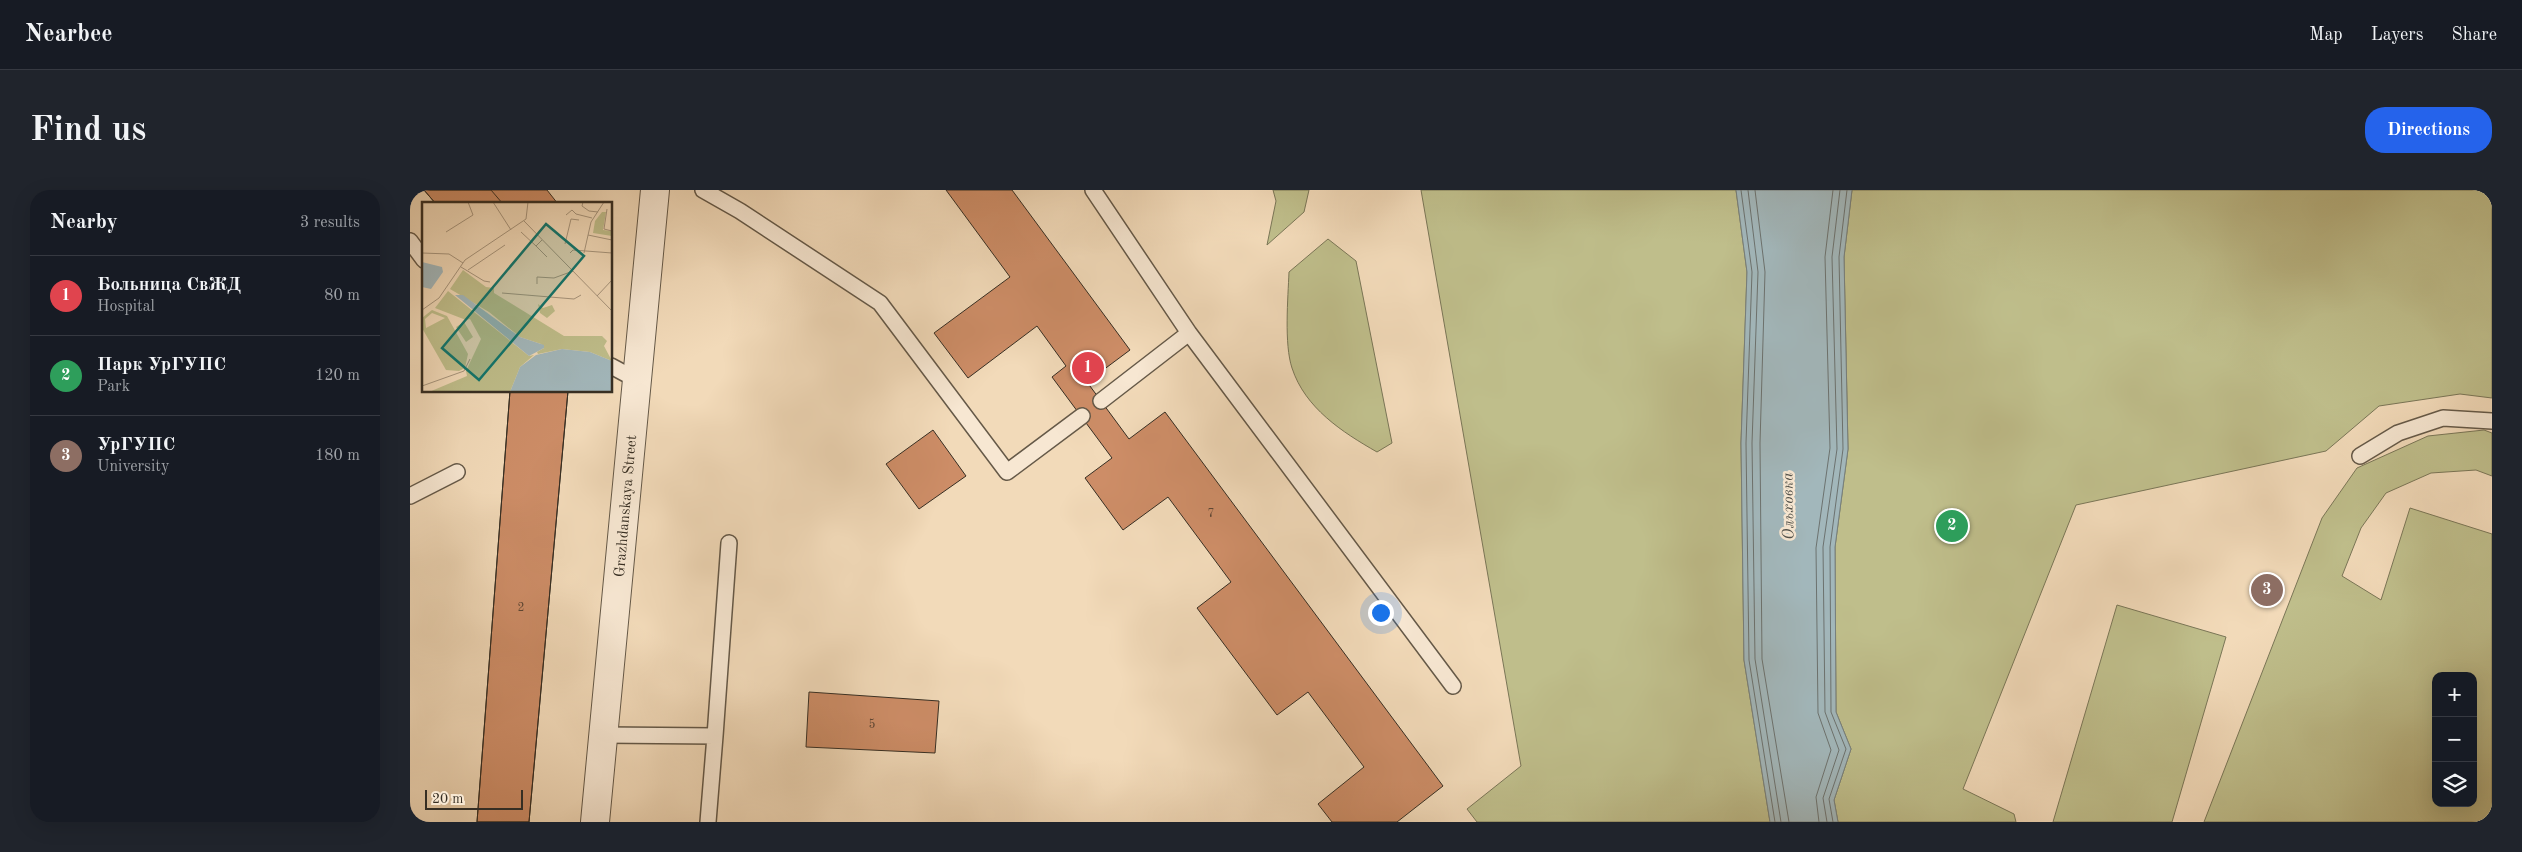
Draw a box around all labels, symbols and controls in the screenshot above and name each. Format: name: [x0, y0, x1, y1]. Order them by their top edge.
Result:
text: Nearbee: [25, 23, 113, 47]
text: Map: [2309, 26, 2343, 44]
text: Layers: [2371, 26, 2423, 44]
text: Share: [2451, 26, 2497, 44]
button: Directions: [2365, 107, 2492, 153]
text: Find us: [30, 113, 146, 148]
inset map: [422, 202, 612, 392]
text: Nearby: [50, 212, 118, 233]
text: 3 results: [300, 215, 360, 231]
text: Больница СвЖД: [97, 276, 241, 295]
text: 1: [61, 288, 71, 304]
text: 80 m: [324, 288, 360, 304]
text: Hospital: [97, 299, 155, 315]
pin: 1: [1072, 349, 1104, 387]
text: Парк УрГУПС: [97, 356, 226, 375]
text: 2: [61, 368, 71, 384]
text: 120 m: [315, 368, 360, 384]
text: Park: [97, 379, 130, 395]
street label: Grazhdanskaya Street: [613, 434, 640, 578]
text: УрГУПС: [97, 436, 175, 455]
text: 3: [61, 448, 71, 464]
text: 180 m: [315, 448, 360, 464]
text: University: [97, 459, 169, 475]
water label: Ольховка: [1780, 472, 1798, 540]
pin: 2: [1936, 507, 1968, 545]
house number: 7: [1208, 508, 1214, 520]
pin: 3: [2251, 571, 2283, 609]
your location: [1368, 600, 1394, 626]
house number: 2: [518, 602, 524, 614]
map controls: [2432, 672, 2477, 807]
button: +: [2432, 672, 2477, 717]
button: −: [2432, 717, 2477, 762]
house number: 5: [869, 718, 876, 731]
button: layers: [2432, 762, 2477, 807]
scale bar: [425, 787, 522, 810]
text: 20 m: [432, 792, 463, 806]

